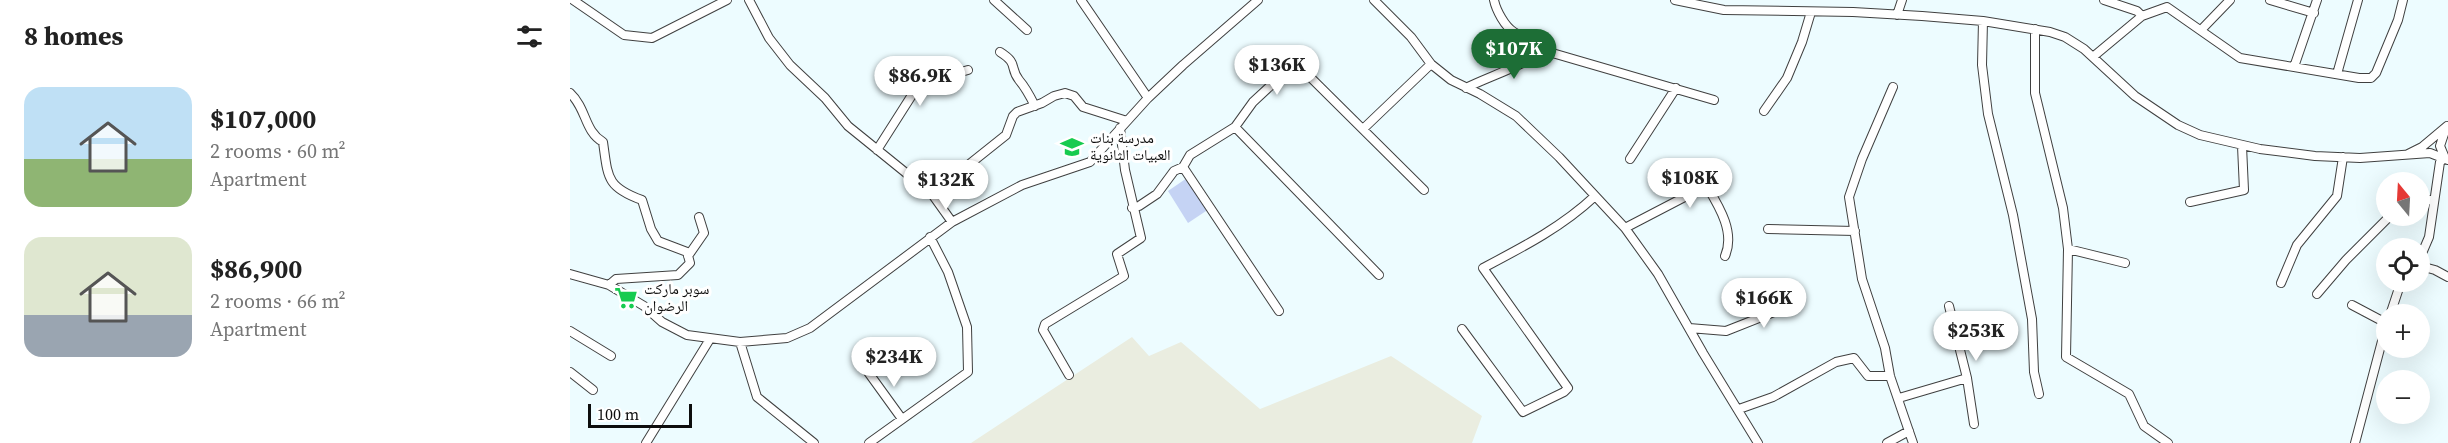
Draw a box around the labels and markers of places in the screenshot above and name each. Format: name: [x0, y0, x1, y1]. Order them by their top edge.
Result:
pin: $107K: [1472, 29, 1556, 80]
pin: $136K: [1235, 45, 1319, 96]
pin: $86.9K: [871, 56, 969, 107]
place label: مدرسة بنات العبيات الثانوية: [1090, 127, 1171, 165]
school or university icon: مدرسة بنات العبيات الثانوية: [1059, 134, 1085, 160]
pin: $108K: [1648, 158, 1732, 209]
pin: $132K: [904, 160, 988, 211]
place label: سوبر ماركت الرضوان: [644, 278, 710, 316]
pin: $166K: [1722, 278, 1806, 329]
supermarket icon: سوبر ماركت الرضوان: [613, 285, 639, 311]
pin: $253K: [1934, 311, 2018, 362]
pin: $234K: [852, 337, 936, 388]

